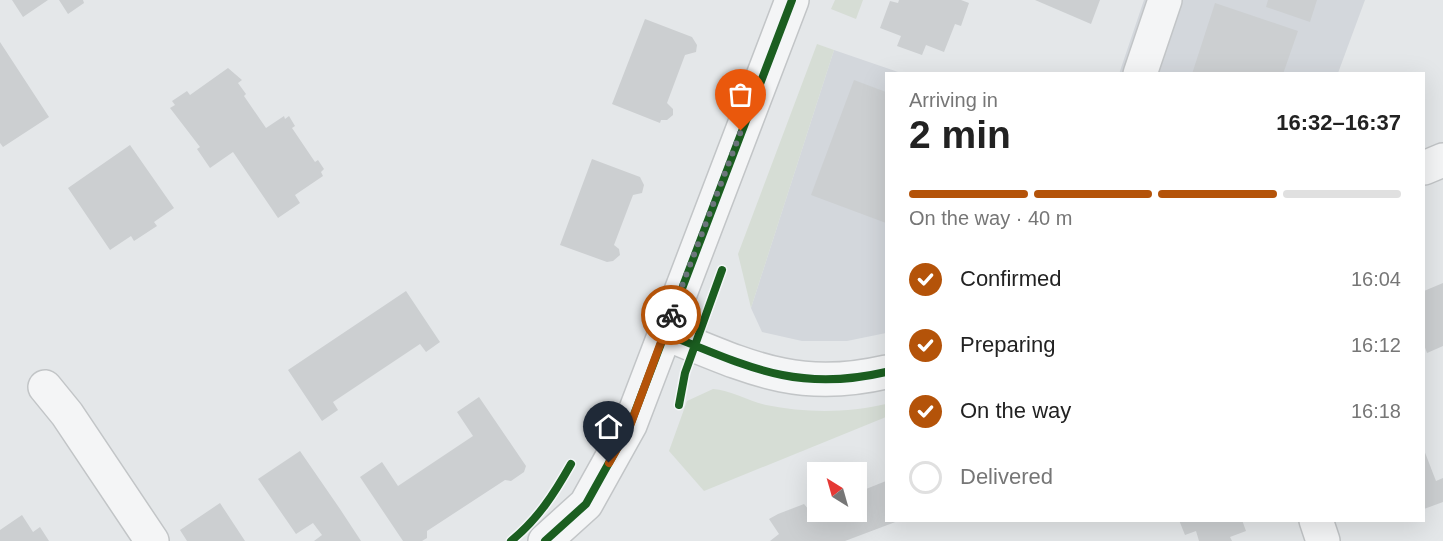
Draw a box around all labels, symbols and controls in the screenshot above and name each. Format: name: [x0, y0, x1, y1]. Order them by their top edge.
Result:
pin: [715, 69, 766, 131]
icon: bag: [724, 78, 757, 111]
text: Arriving in: [909, 89, 998, 111]
text: 16:32–16:37: [1276, 110, 1401, 135]
text: 2 min: [909, 113, 1011, 156]
text: On the way · 40 m: [909, 207, 1072, 229]
icon: check: [909, 263, 942, 296]
text: Confirmed: [960, 266, 1061, 291]
text: 16:04: [1351, 268, 1401, 290]
courier: [641, 285, 701, 345]
icon: bike: [655, 299, 688, 332]
icon: check: [909, 329, 942, 362]
text: Preparing: [960, 332, 1055, 357]
text: 16:12: [1351, 334, 1401, 356]
icon: check: [909, 395, 942, 428]
text: On the way: [960, 398, 1071, 423]
text: 16:18: [1351, 400, 1401, 422]
pin: [583, 401, 634, 463]
icon: home: [592, 410, 625, 443]
north arrow: [807, 462, 867, 522]
map controls: [807, 462, 867, 522]
text: Delivered: [960, 464, 1053, 489]

